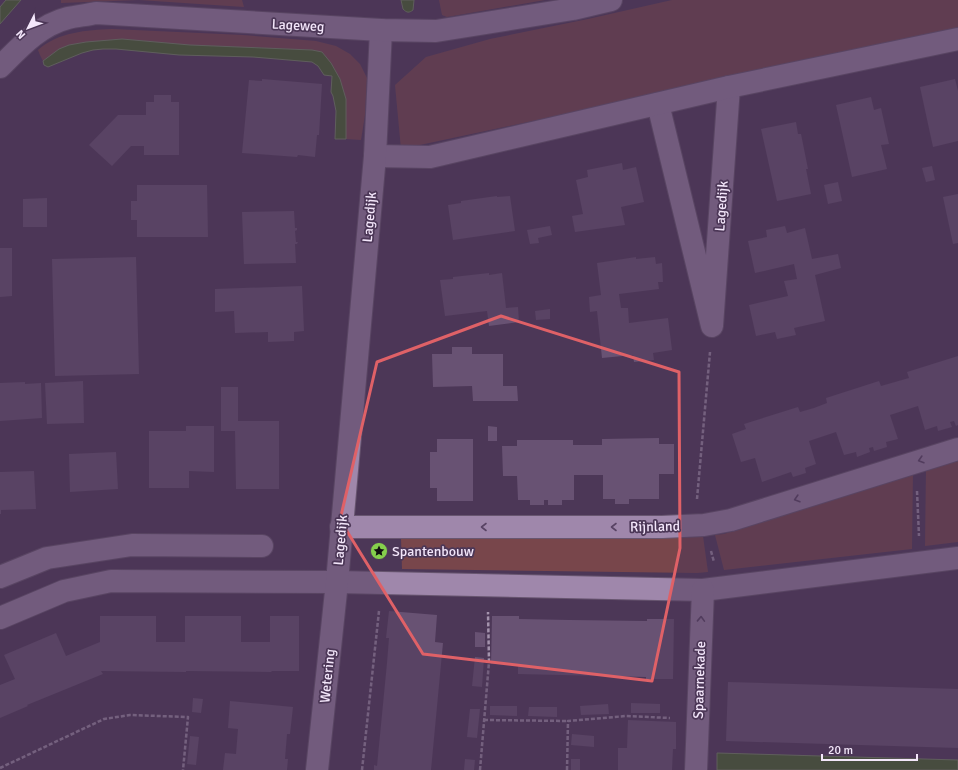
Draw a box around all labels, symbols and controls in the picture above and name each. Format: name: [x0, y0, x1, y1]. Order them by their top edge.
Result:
north arrow: [8, 8, 48, 48]
street label: Lageweg: [271, 16, 325, 35]
text: N: [14, 27, 28, 42]
street label: Lagedijk: [711, 180, 732, 232]
street label: Lagedijk: [359, 191, 380, 243]
one-way arrow: [917, 455, 924, 464]
one-way arrow: [793, 494, 800, 503]
street label: Lagedijk: [330, 514, 351, 566]
street label: Rijnland: [630, 518, 680, 535]
one-way arrow: [481, 523, 487, 531]
one-way arrow: [611, 523, 617, 531]
place icon: Spantenbouw: [369, 541, 389, 561]
place label: Spantenbouw: [392, 543, 474, 560]
one-way arrow: [697, 616, 706, 622]
street label: Spaarnekade: [690, 641, 709, 719]
street label: Wetering: [316, 648, 339, 704]
scale bar: [822, 736, 917, 762]
text: 20 m: [828, 743, 853, 758]

